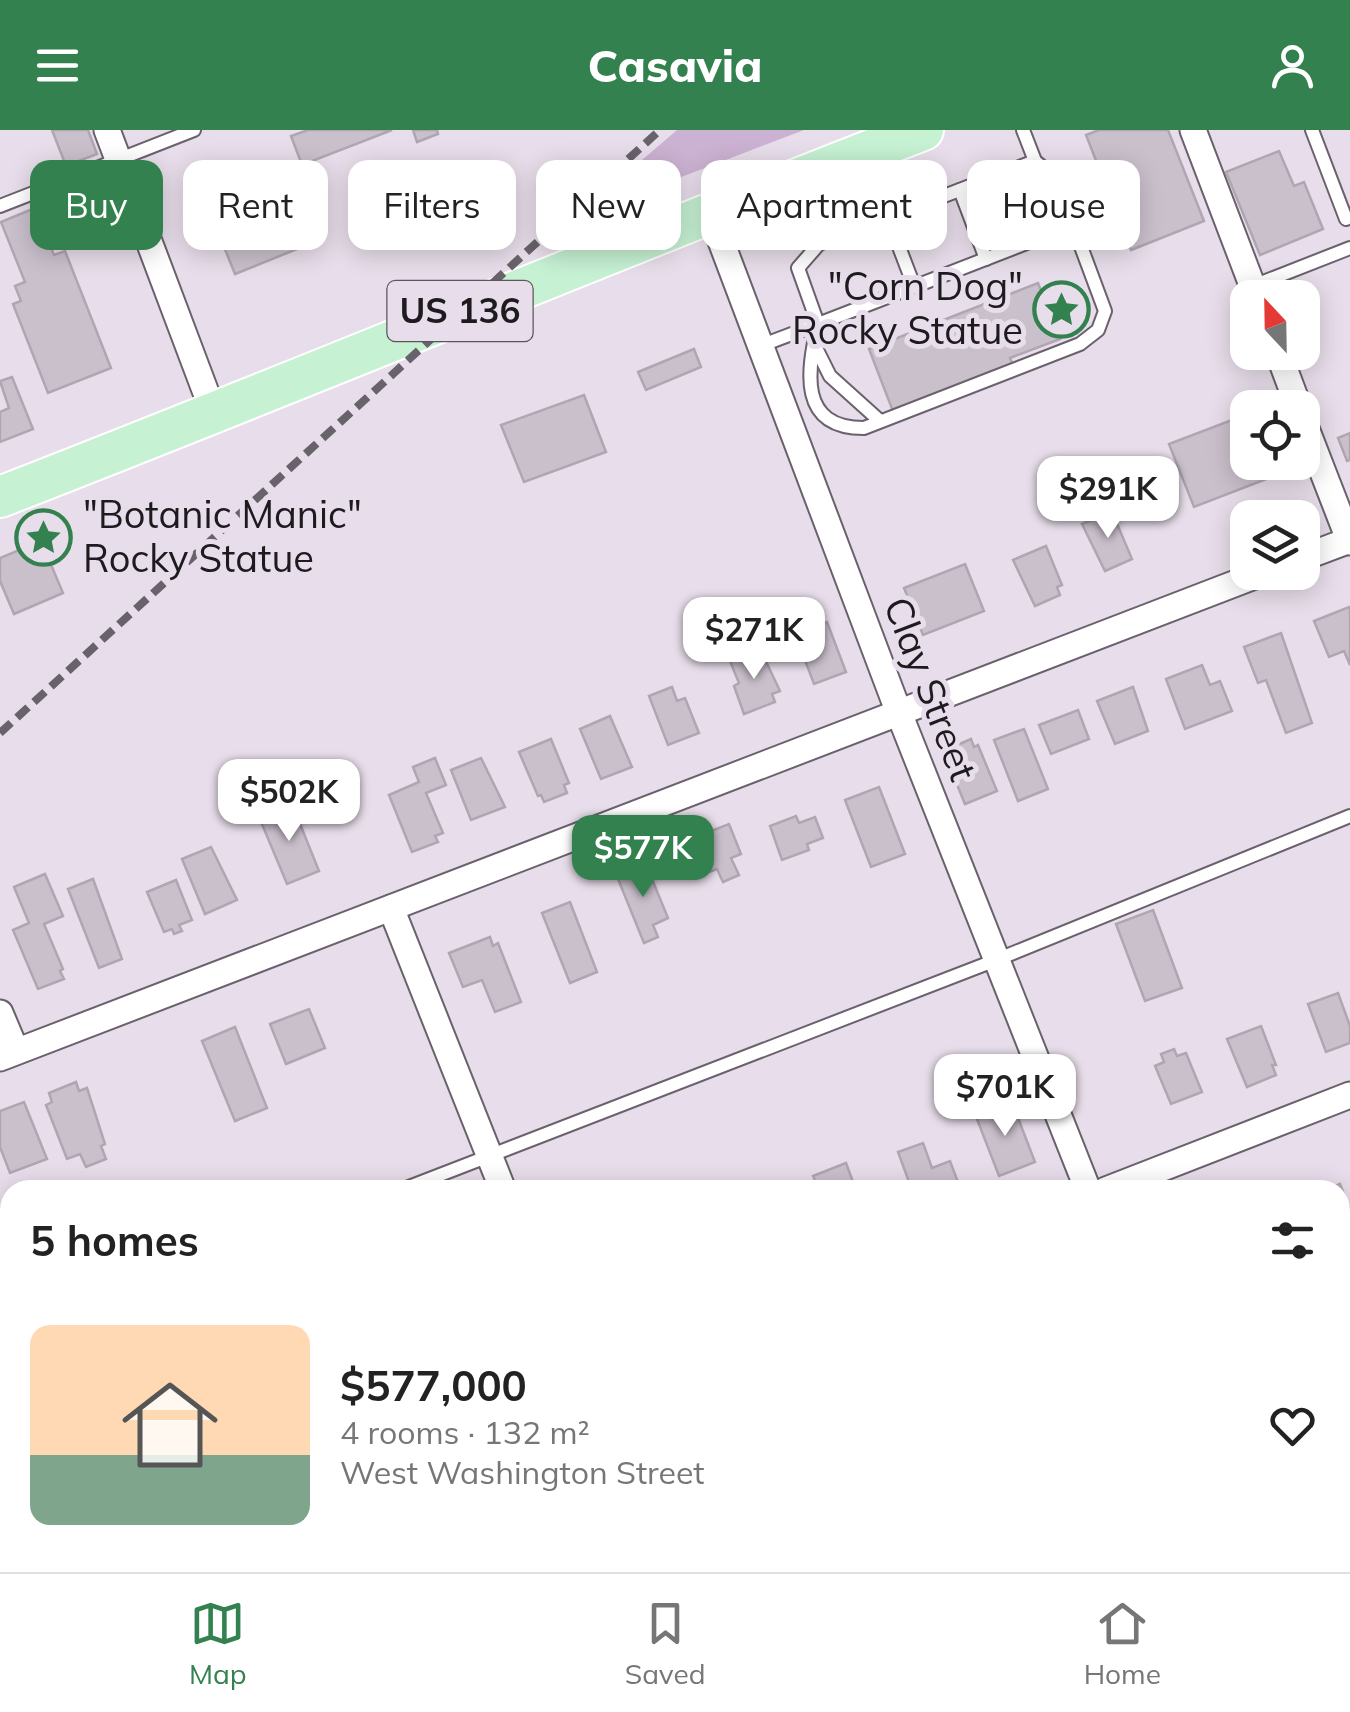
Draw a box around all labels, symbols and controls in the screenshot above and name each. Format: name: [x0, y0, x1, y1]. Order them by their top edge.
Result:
text: Casavia: [588, 37, 762, 93]
icon: menu: [30, 38, 85, 93]
icon: person: [1265, 38, 1320, 93]
chip: Buy: [30, 160, 163, 250]
chip: Rent: [183, 160, 328, 250]
chip: Filters: [348, 160, 516, 250]
chip: New: [536, 160, 681, 250]
chip: Apartment: [701, 160, 947, 250]
chip: House: [967, 160, 1140, 250]
place label: "Corn Dog" Rocky Statue: [792, 262, 1023, 354]
place icon: "Corn Dog" Rocky Statue: [1032, 279, 1092, 339]
north arrow: [1230, 280, 1320, 370]
map controls: [1230, 280, 1320, 590]
road number: US 136: [388, 281, 532, 341]
button: locate: [1230, 390, 1320, 480]
pin: $291K: [1038, 456, 1178, 541]
text: $291K: [1059, 468, 1157, 508]
place label: "Botanic Manic" Rocky Statue: [83, 490, 362, 582]
button: layers: [1230, 500, 1320, 590]
place icon: "Botanic Manic" Rocky Statue: [14, 507, 74, 567]
street label: Clay Street: [874, 590, 988, 787]
pin: $271K: [684, 597, 824, 682]
text: $271K: [705, 609, 803, 649]
pin: $502K: [219, 759, 359, 844]
text: $502K: [240, 771, 338, 811]
pin: $577K: [573, 815, 713, 900]
text: $577K: [594, 827, 692, 867]
pin: $701K: [935, 1054, 1075, 1139]
text: $701K: [956, 1066, 1054, 1106]
icon: filters: [1265, 1213, 1320, 1268]
text: 5 homes: [30, 1214, 199, 1267]
text: $577,000: [340, 1359, 527, 1412]
icon: home: [110, 1365, 230, 1485]
icon: heart: [1265, 1398, 1320, 1453]
text: 4 rooms · 132 m²: [340, 1412, 590, 1452]
text: West Washington Street: [340, 1452, 705, 1492]
tab: Map: [189, 1596, 247, 1691]
tab: Saved: [625, 1596, 706, 1691]
tab: Home: [1084, 1596, 1161, 1691]

